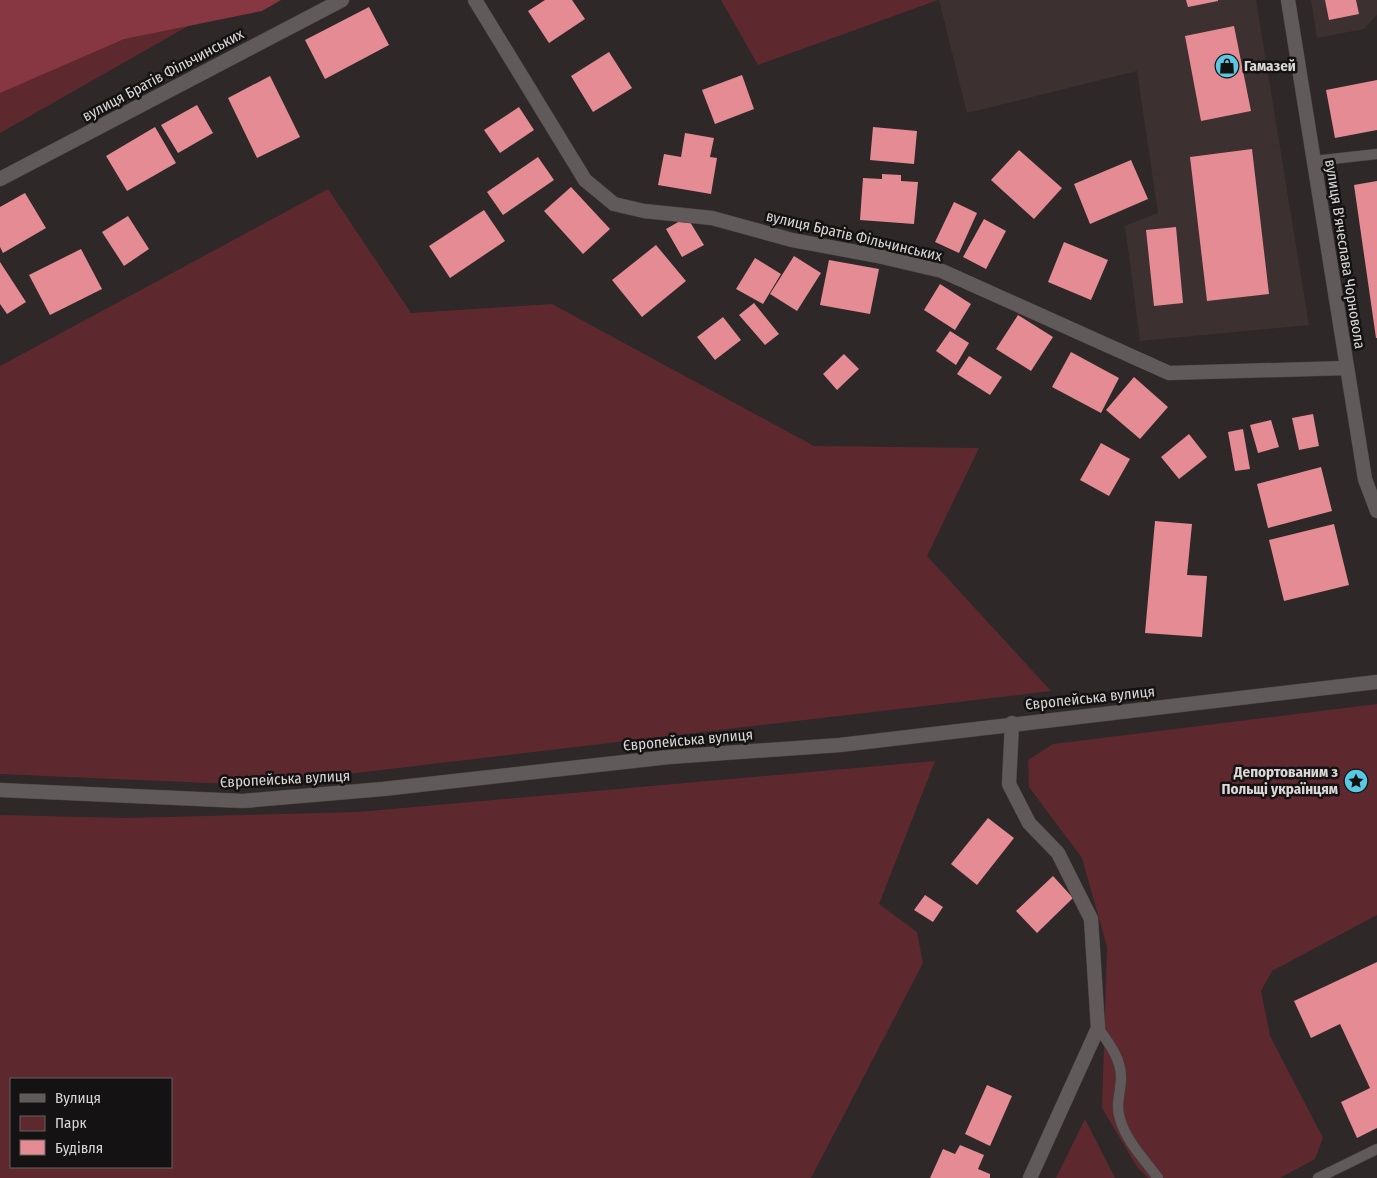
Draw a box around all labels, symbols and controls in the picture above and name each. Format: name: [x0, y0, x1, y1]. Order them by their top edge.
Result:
street label: вулиця Братів Фільчинських: [79, 25, 247, 125]
shop icon: Гамазей: [1214, 53, 1240, 79]
place label: Гамазей: [1244, 57, 1296, 75]
street label: вулиця В'ячеслава Чорновола: [1321, 158, 1369, 350]
street label: вулиця Братів Фільчинських: [764, 207, 944, 265]
street label: Європейська вулиця: [1024, 682, 1156, 714]
street label: Європейська вулиця: [622, 725, 754, 755]
place label: Депортованим з Польщі українцям: [1222, 763, 1338, 798]
street label: Європейська вулиця: [219, 767, 351, 791]
place icon: Депортованим з Польщі українцям: [1343, 768, 1369, 794]
legend: [10, 1078, 172, 1168]
text: Вулиця: [55, 1089, 101, 1107]
text: Парк: [55, 1114, 86, 1132]
text: Будівля: [55, 1139, 103, 1157]

